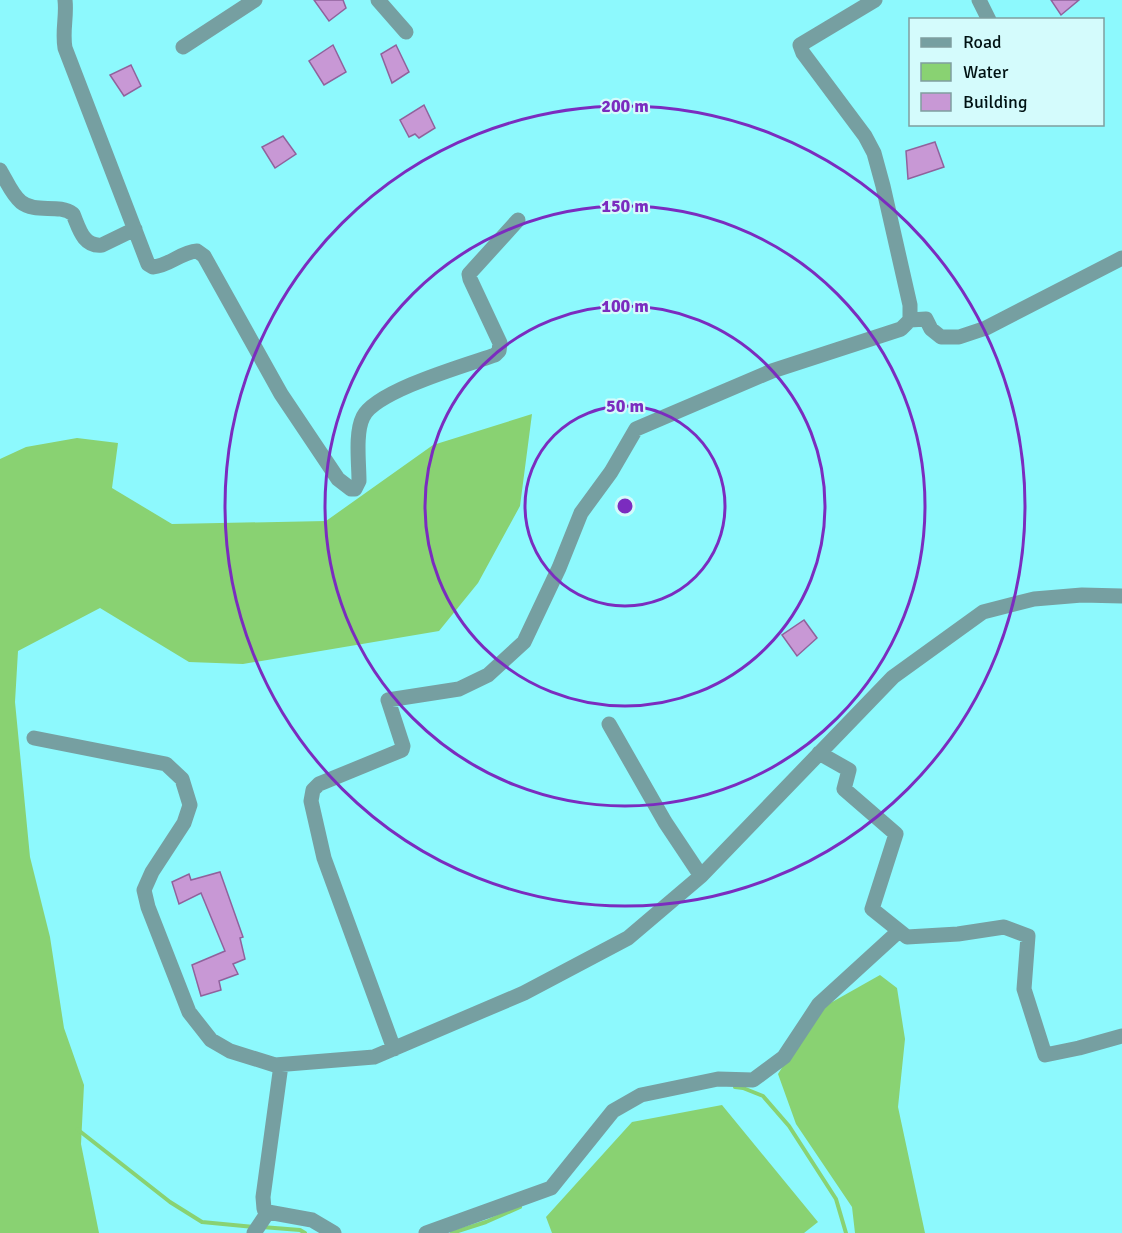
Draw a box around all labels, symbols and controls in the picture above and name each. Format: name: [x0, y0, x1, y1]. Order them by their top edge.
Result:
legend: [909, 18, 1104, 126]
text: Road: [963, 31, 1002, 53]
text: Water: [963, 61, 1009, 83]
text: Building: [963, 91, 1027, 113]
text: 200 m: [601, 95, 649, 117]
text: 150 m: [601, 195, 649, 217]
text: 100 m: [601, 295, 649, 317]
text: 50 m: [606, 395, 644, 417]
centre of rings: [615, 496, 635, 516]

